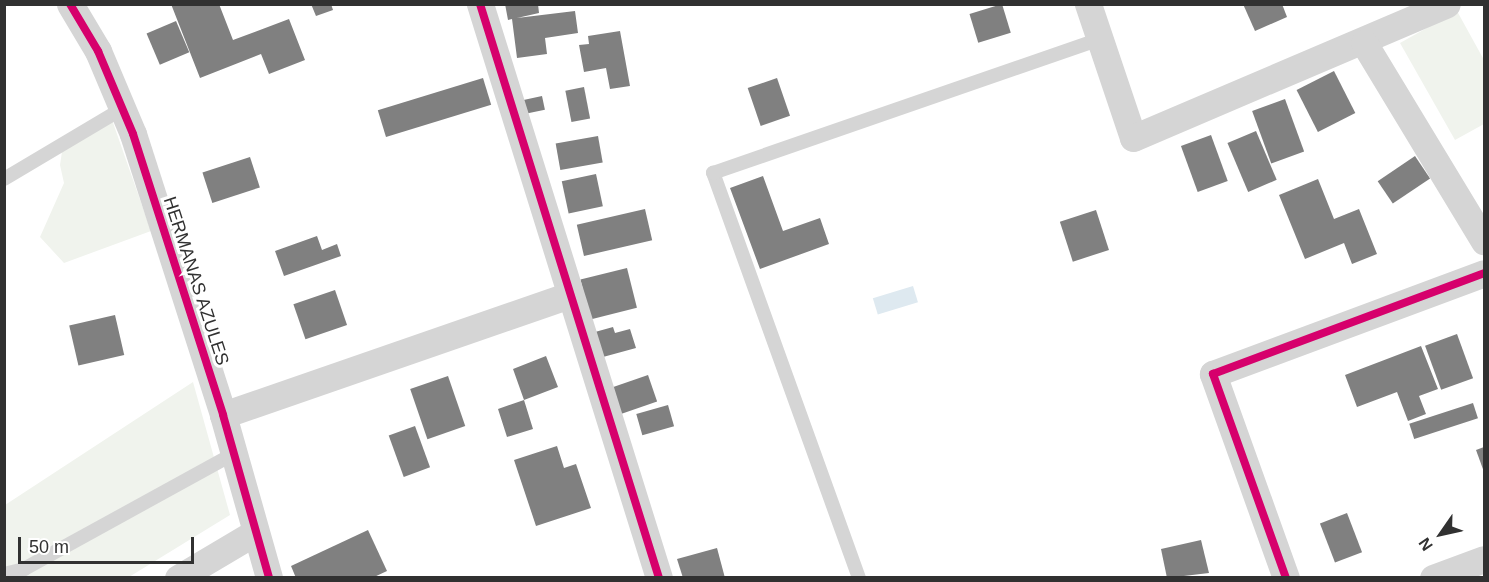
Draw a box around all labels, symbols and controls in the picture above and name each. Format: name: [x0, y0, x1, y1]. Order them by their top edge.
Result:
street label: HERMANAS AZULES: [158, 193, 234, 369]
north arrow: [1411, 504, 1471, 564]
scale bar: [21, 525, 196, 563]
text: N: [1415, 535, 1436, 554]
text: 50 m: [29, 537, 69, 557]

